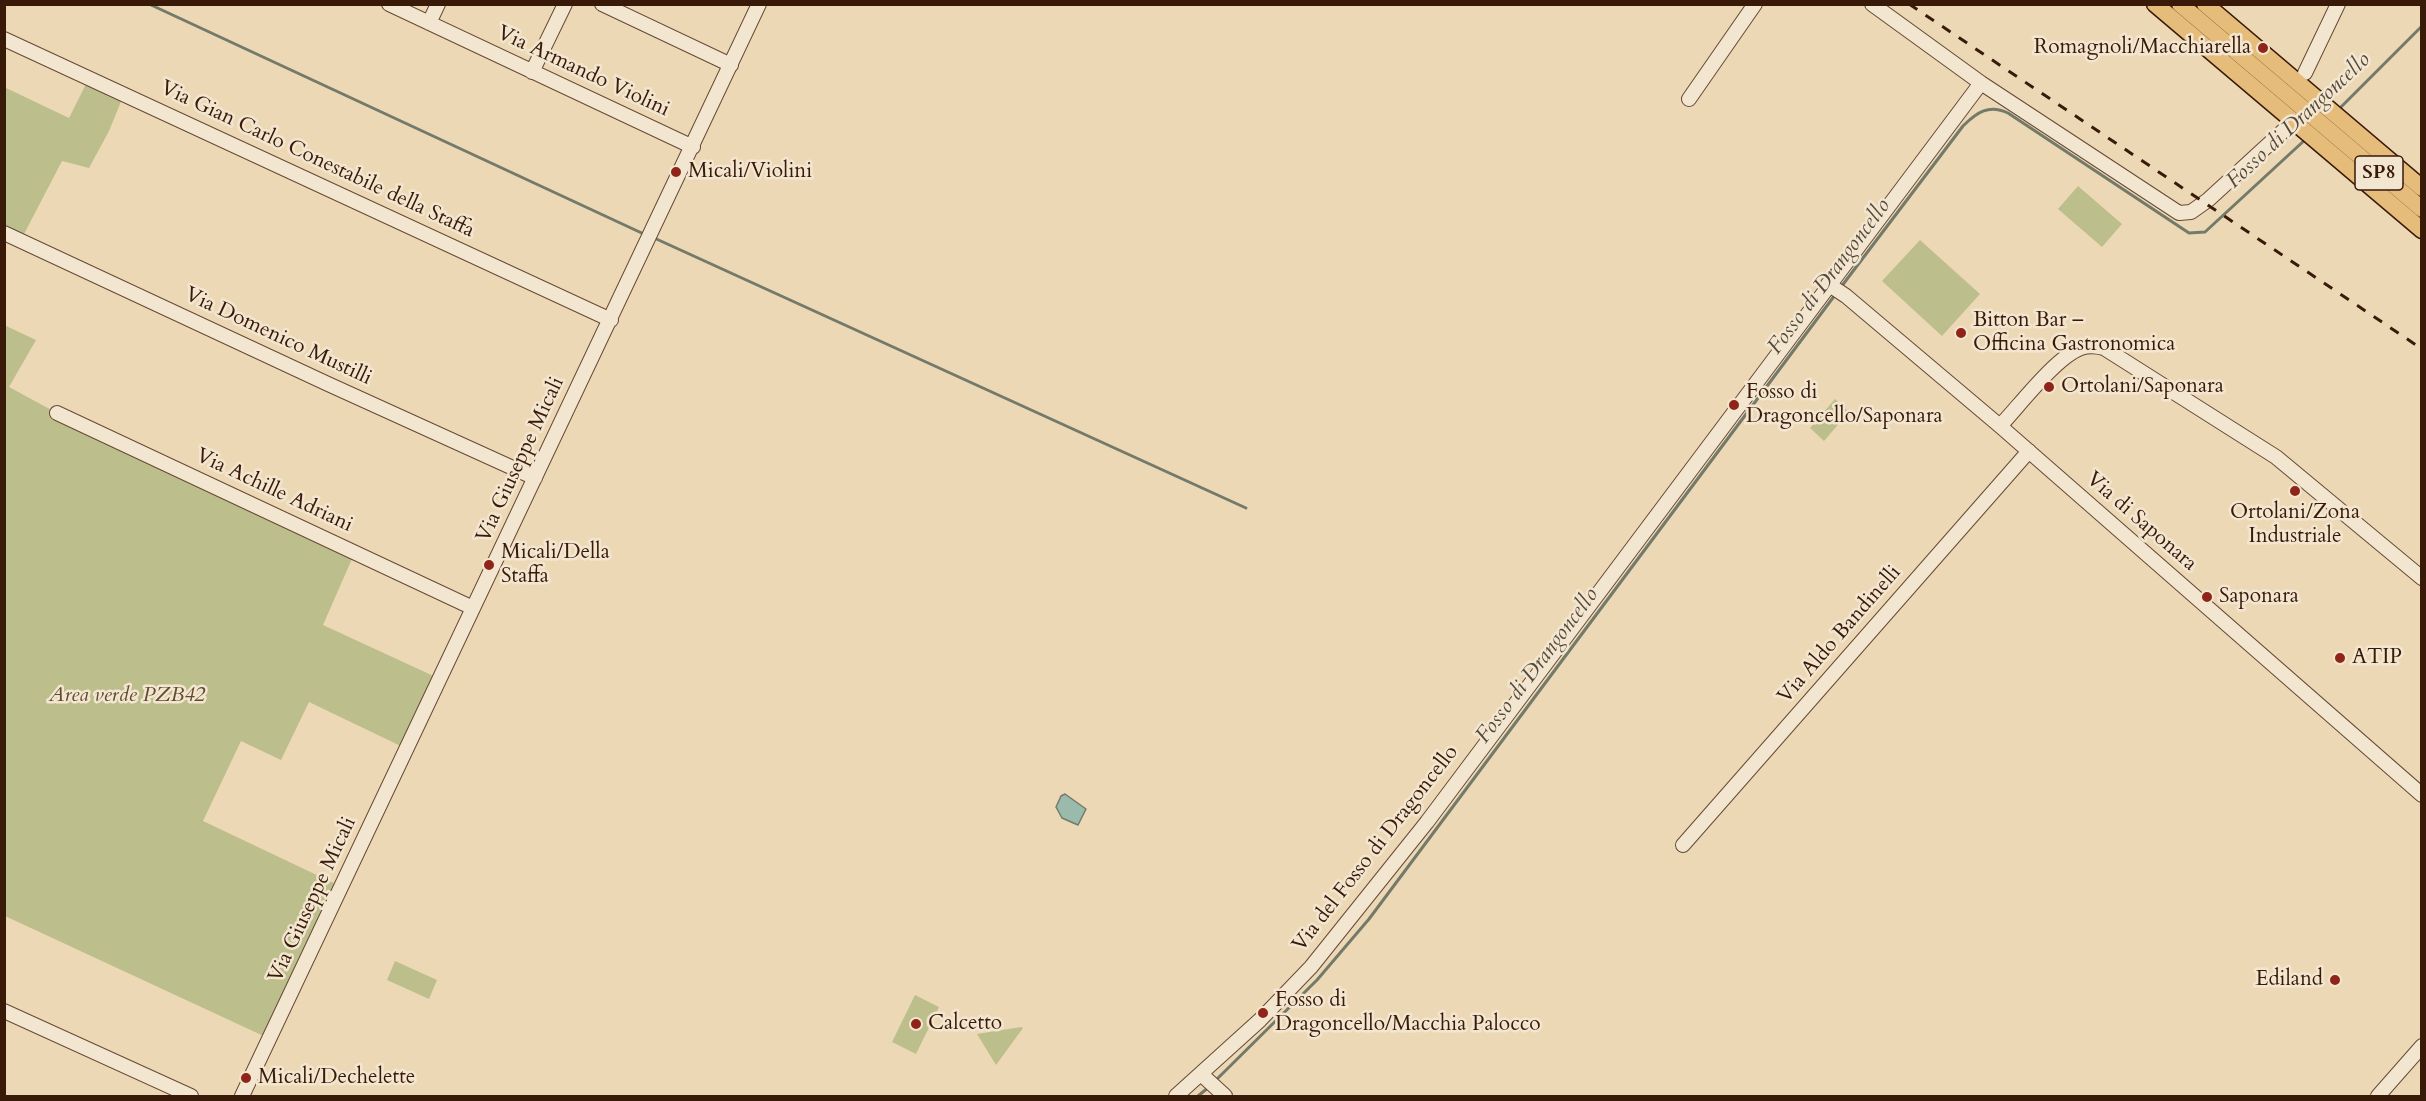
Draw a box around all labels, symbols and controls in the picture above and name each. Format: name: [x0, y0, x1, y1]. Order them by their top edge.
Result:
street label: Via Armando Violini: [493, 21, 673, 123]
place label: Romagnoli/Macchiarella: [2034, 35, 2251, 61]
marker: Romagnoli/Macchiarella: [2256, 41, 2270, 55]
water label: Fosso di Drangoncello: [2221, 47, 2377, 195]
street label: Via Gian Carlo Conestabile della Staffa: [156, 76, 478, 244]
road number: SP8: [2355, 156, 2403, 190]
place label: Micali/Violini: [688, 159, 812, 185]
marker: Micali/Violini: [669, 165, 683, 179]
water label: Fosso di Drangoncello: [1763, 194, 1897, 360]
street label: Via Domenico Mustilli: [180, 283, 376, 391]
place label: Bitton Bar – Officina Gastronomica: [1973, 308, 2175, 358]
marker: Bitton Bar – Officina Gastronomica: [1954, 326, 1968, 340]
street label: Via Giuseppe Micali: [472, 373, 570, 547]
place label: Ortolani/Saponara: [2061, 374, 2224, 400]
place label: Fosso di Dragoncello/Saponara: [1746, 380, 1943, 430]
marker: Ortolani/Saponara: [2042, 380, 2056, 394]
marker: Fosso di Dragoncello/Saponara: [1727, 398, 1741, 412]
street label: Via Achille Adriani: [191, 444, 357, 538]
street label: Via di Saponara: [2080, 467, 2202, 577]
marker: Ortolani/Zona Industriale: [2288, 484, 2302, 498]
place label: Ortolani/Zona Industriale: [2230, 500, 2360, 550]
place label: Micali/Della Staffa: [501, 540, 610, 590]
marker: Micali/Della Staffa: [482, 558, 496, 572]
street label: Via Aldo Bandinelli: [1773, 561, 1907, 709]
water label: Fosso di Drangoncello: [1471, 583, 1605, 749]
place label: Saponara: [2219, 584, 2299, 610]
marker: Saponara: [2200, 590, 2214, 604]
place label: ATIP: [2352, 645, 2402, 671]
marker: ATIP: [2333, 651, 2347, 665]
park label: Area verde PZB42: [49, 683, 205, 709]
street label: Via del Fosso di Dragoncello: [1288, 741, 1464, 957]
street label: Via Giuseppe Micali: [264, 813, 362, 987]
place label: Ediland: [2255, 967, 2323, 993]
marker: Ediland: [2328, 973, 2342, 987]
place label: Fosso di Dragoncello/Macchia Palocco: [1275, 988, 1541, 1038]
marker: Fosso di Dragoncello/Macchia Palocco: [1256, 1006, 1270, 1020]
place label: Calcetto: [928, 1011, 1002, 1037]
marker: Calcetto: [909, 1017, 923, 1031]
place label: Micali/Dechelette: [258, 1065, 415, 1091]
marker: Micali/Dechelette: [239, 1071, 253, 1085]

